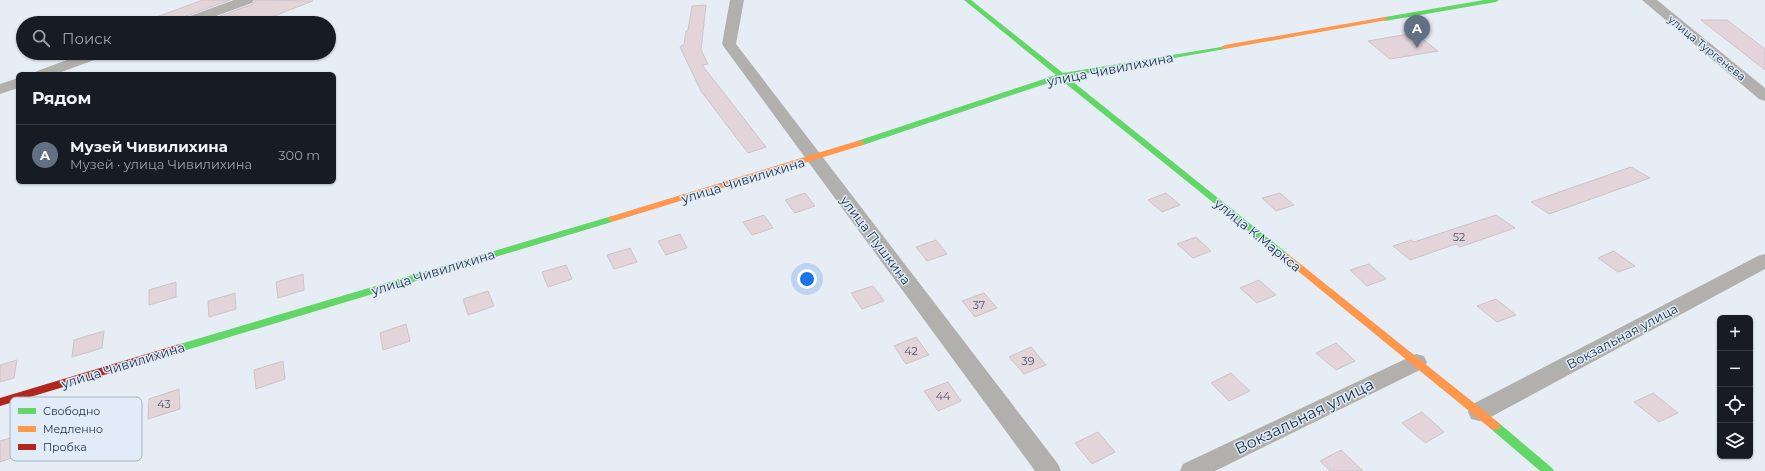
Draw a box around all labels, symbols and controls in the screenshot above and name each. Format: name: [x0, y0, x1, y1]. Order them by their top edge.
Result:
street label: улица Тургенева: [1664, 12, 1749, 84]
pin: A: [1404, 15, 1430, 48]
search box: [16, 16, 336, 60]
icon: search: [30, 27, 52, 49]
text: Поиск: [62, 29, 111, 48]
street label: улица Чивилихина: [1044, 49, 1175, 89]
text: Рядом: [32, 88, 91, 108]
text: Музей Чивилихина: [70, 137, 228, 156]
text: A: [40, 147, 50, 163]
text: 300 m: [278, 147, 320, 163]
street label: улица Чивилихина: [678, 154, 807, 207]
text: Музей · улица Чивилихина: [70, 156, 252, 172]
street label: улица Пушкина: [837, 192, 915, 287]
street label: улица К.Маркса: [1211, 194, 1305, 275]
house number: 52: [1453, 230, 1465, 244]
street label: улица Чивилихина: [368, 246, 497, 299]
your location: [797, 269, 817, 289]
house number: 37: [973, 298, 985, 312]
street label: Вокзальная улица: [1564, 300, 1680, 372]
map controls: [1717, 315, 1753, 459]
button: +: [1717, 315, 1753, 351]
street label: улица Чивилихина: [58, 339, 187, 392]
house number: 42: [904, 344, 918, 358]
button: −: [1717, 351, 1753, 387]
house number: 39: [1022, 354, 1035, 368]
street label: Вокзальная улица: [1232, 375, 1377, 458]
button: locate: [1717, 387, 1753, 423]
house number: 44: [936, 389, 951, 403]
legend: [10, 397, 142, 461]
house number: 43: [157, 397, 171, 411]
text: Свободно: [43, 404, 100, 418]
text: Медленно: [43, 422, 103, 436]
button: layers: [1717, 423, 1753, 459]
text: Пробка: [43, 440, 87, 454]

